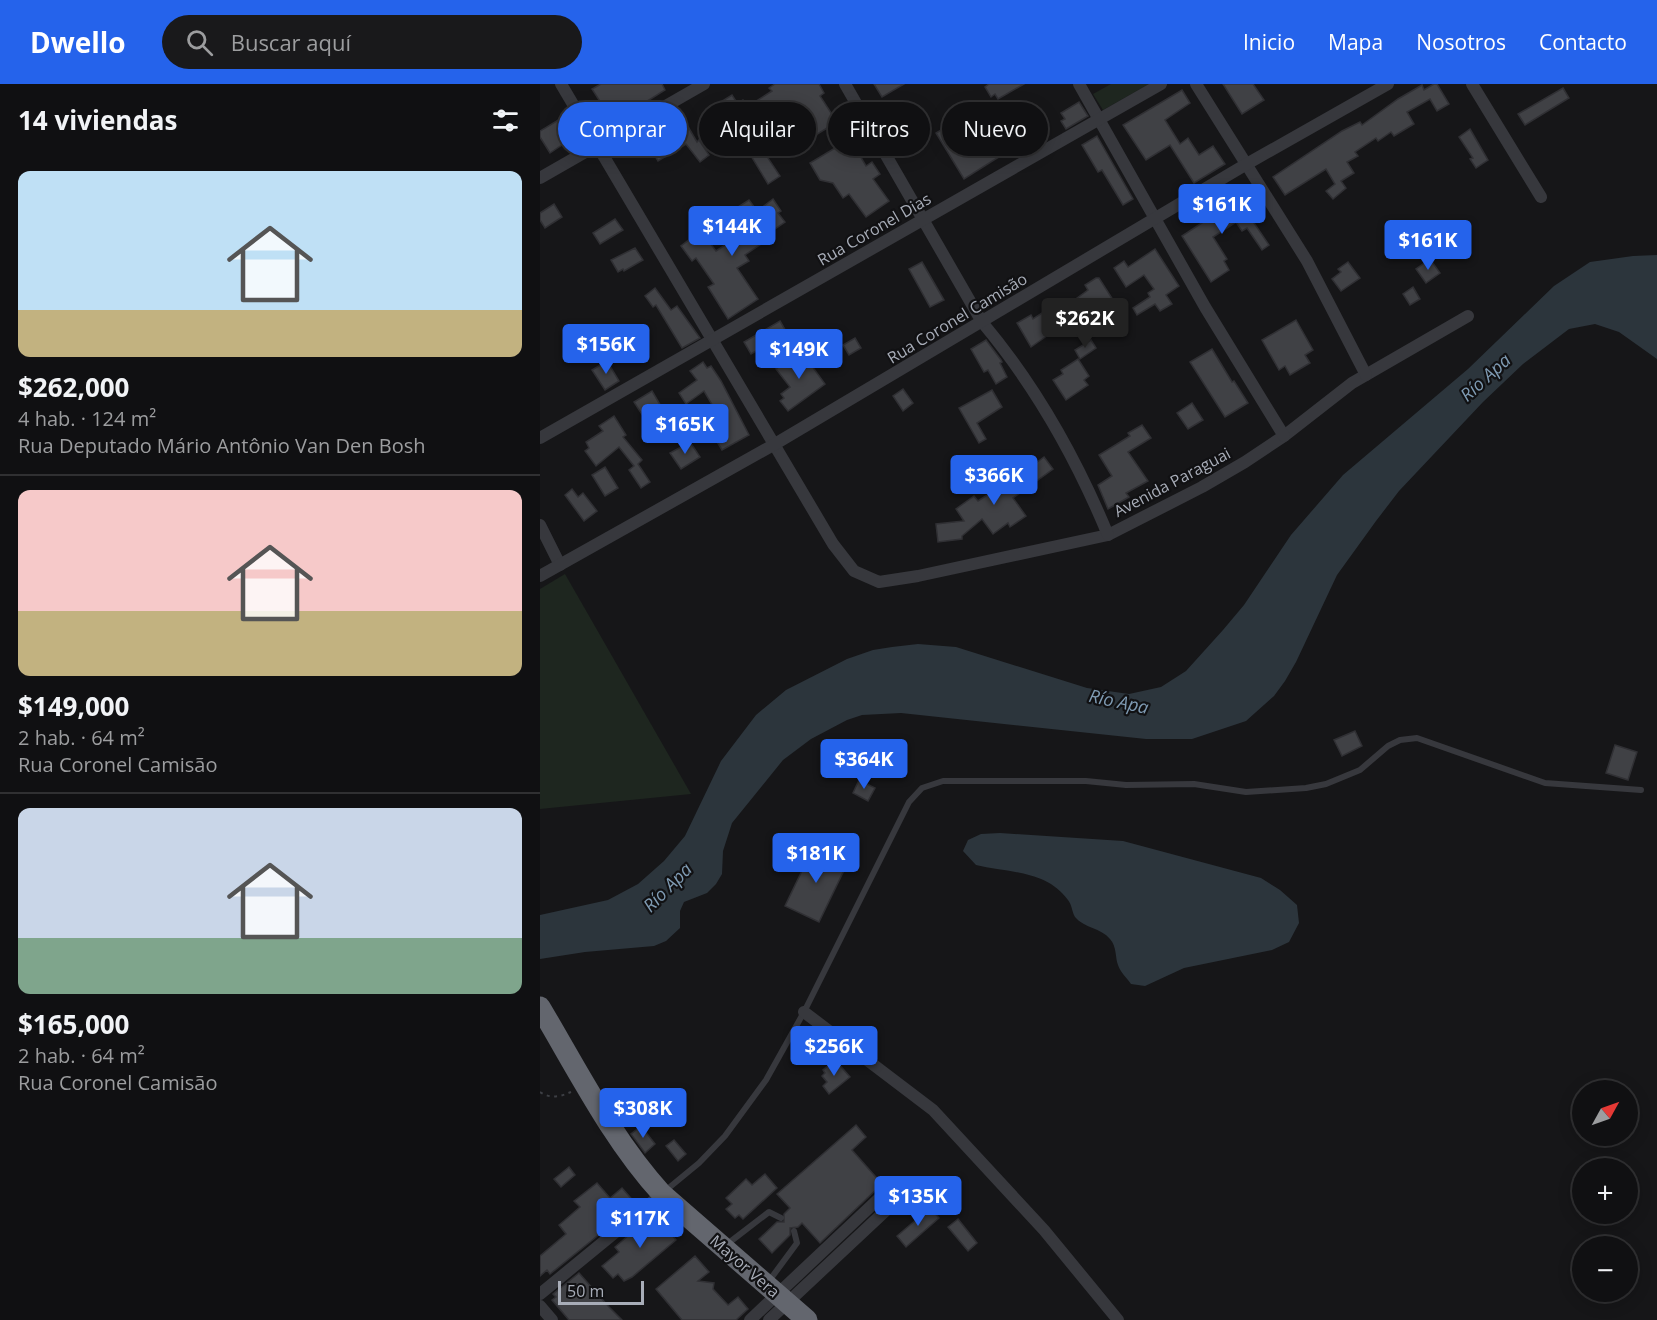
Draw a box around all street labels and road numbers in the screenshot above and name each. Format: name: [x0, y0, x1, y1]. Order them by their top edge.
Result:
street label: Rua Coronel Dias: [813, 188, 935, 270]
street label: Rua Coronel Camisão: [883, 267, 1031, 369]
street label: Avenida Paraguai: [1110, 442, 1234, 522]
street label: Mayor Vera: [705, 1230, 785, 1302]

